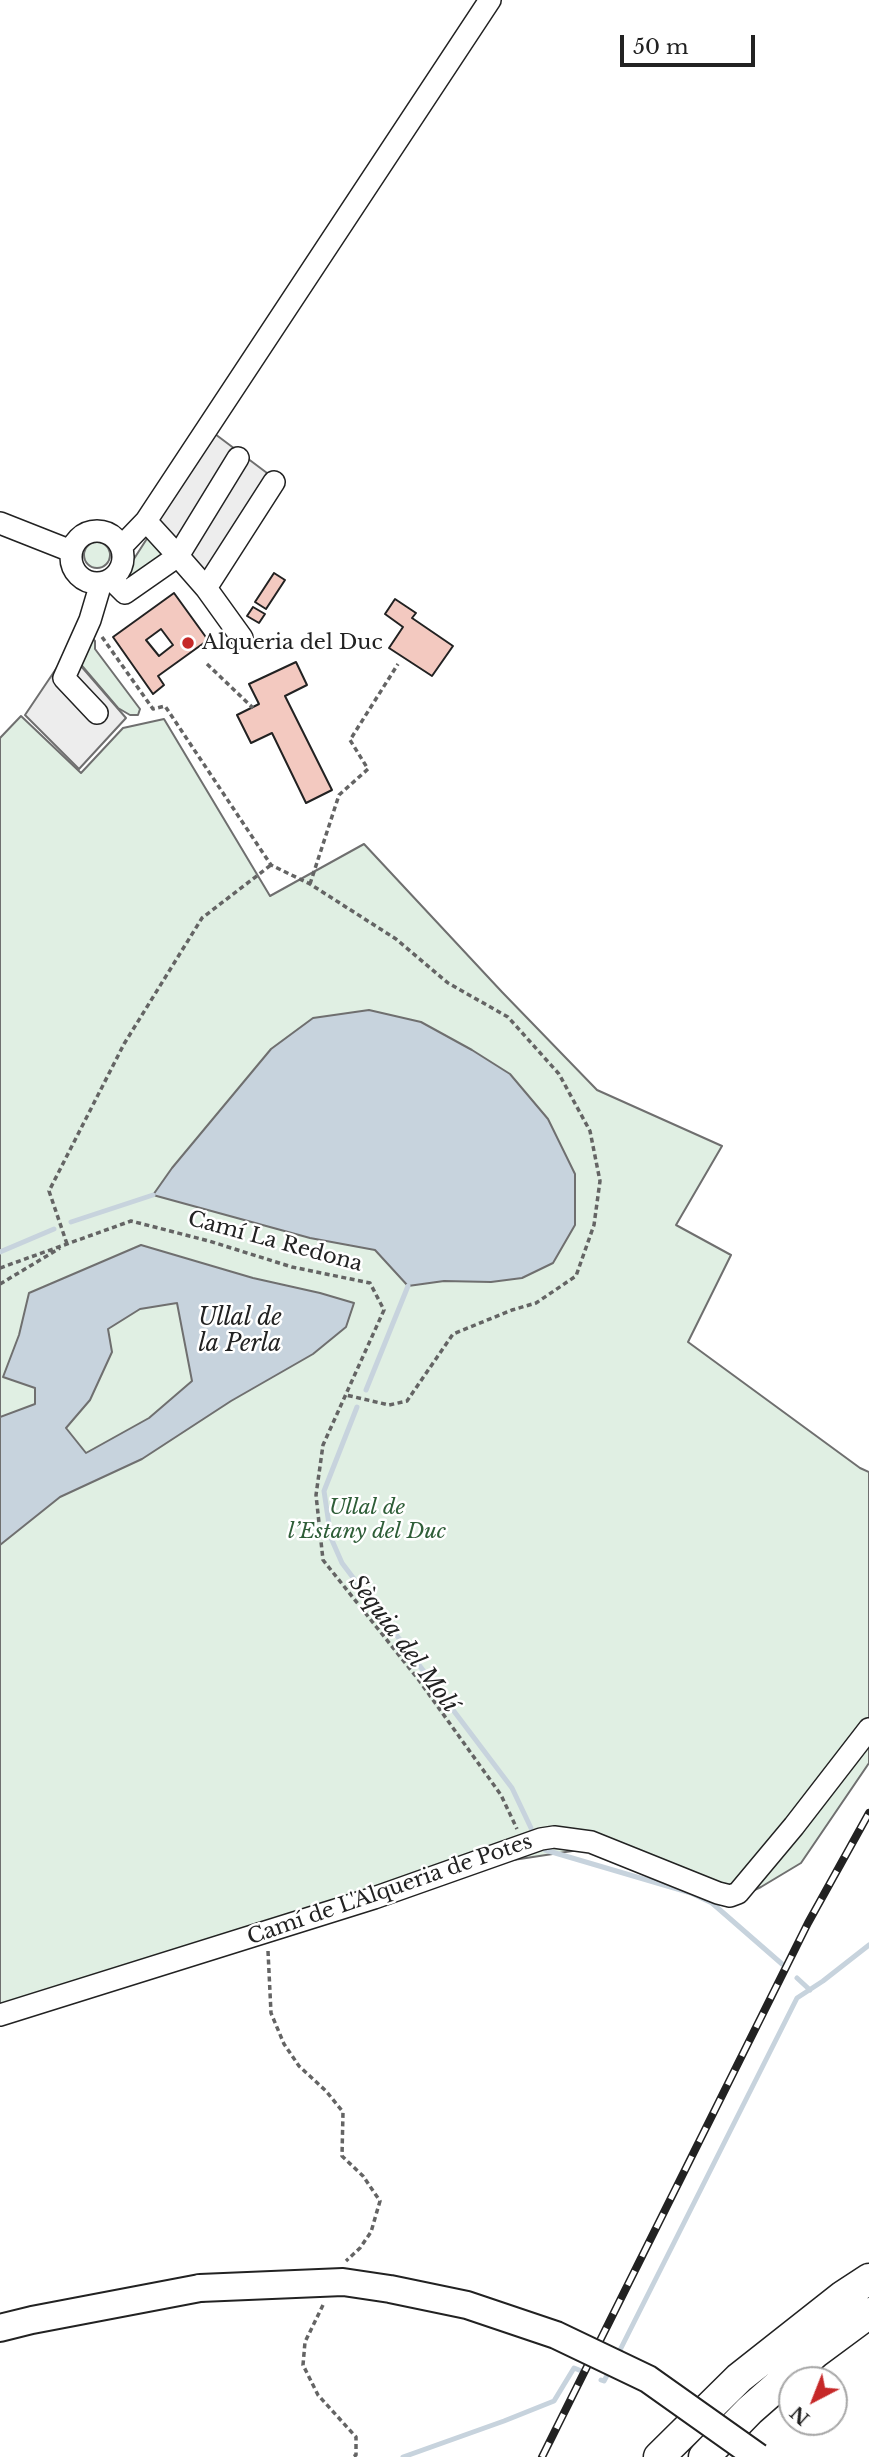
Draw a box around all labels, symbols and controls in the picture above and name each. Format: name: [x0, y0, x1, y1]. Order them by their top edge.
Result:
scale bar: [624, 21, 759, 65]
text: 50 m: [633, 34, 688, 60]
place label: Alqueria del Duc: [202, 630, 383, 656]
marker: Alqueria del Duc: [180, 635, 196, 651]
street label: Camí La Redona: [185, 1207, 365, 1277]
water label: Ullal de la Perla: [198, 1305, 282, 1359]
park label: Ullal de l’Estany del Duc: [288, 1495, 446, 1545]
water label: Sèquia del Molí: [342, 1570, 464, 1718]
street label: Camí de L'Alqueria de Potes: [244, 1829, 536, 1951]
north arrow: [778, 2366, 848, 2436]
text: N: [786, 2401, 814, 2430]

